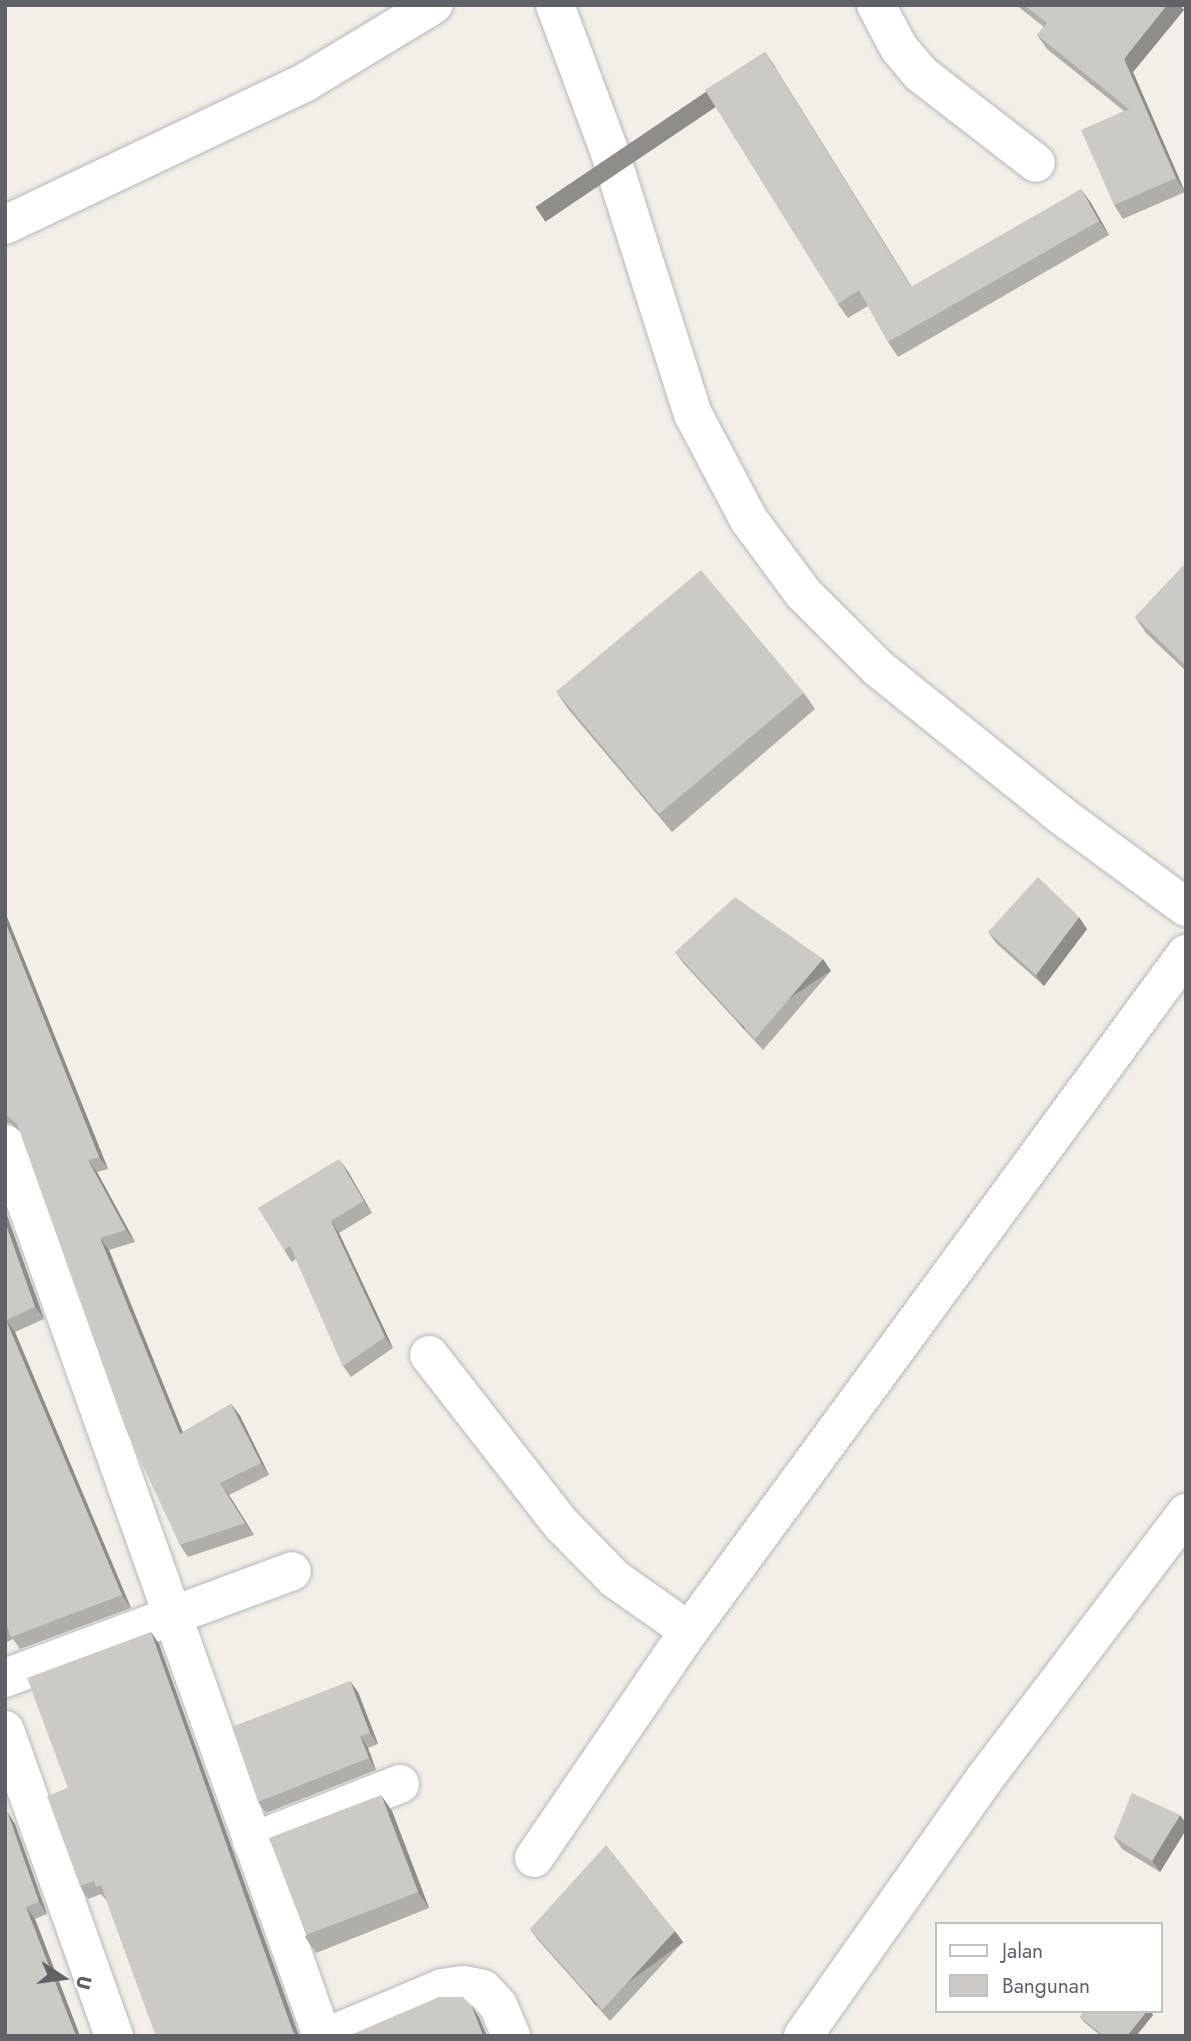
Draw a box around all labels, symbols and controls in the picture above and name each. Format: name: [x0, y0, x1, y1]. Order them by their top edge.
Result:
legend: [936, 1922, 1163, 2013]
text: Jalan: [1002, 1936, 1043, 1966]
north arrow: [28, 1943, 98, 2013]
text: Bangunan: [1002, 1971, 1090, 2001]
text: U: [69, 1973, 99, 1992]

